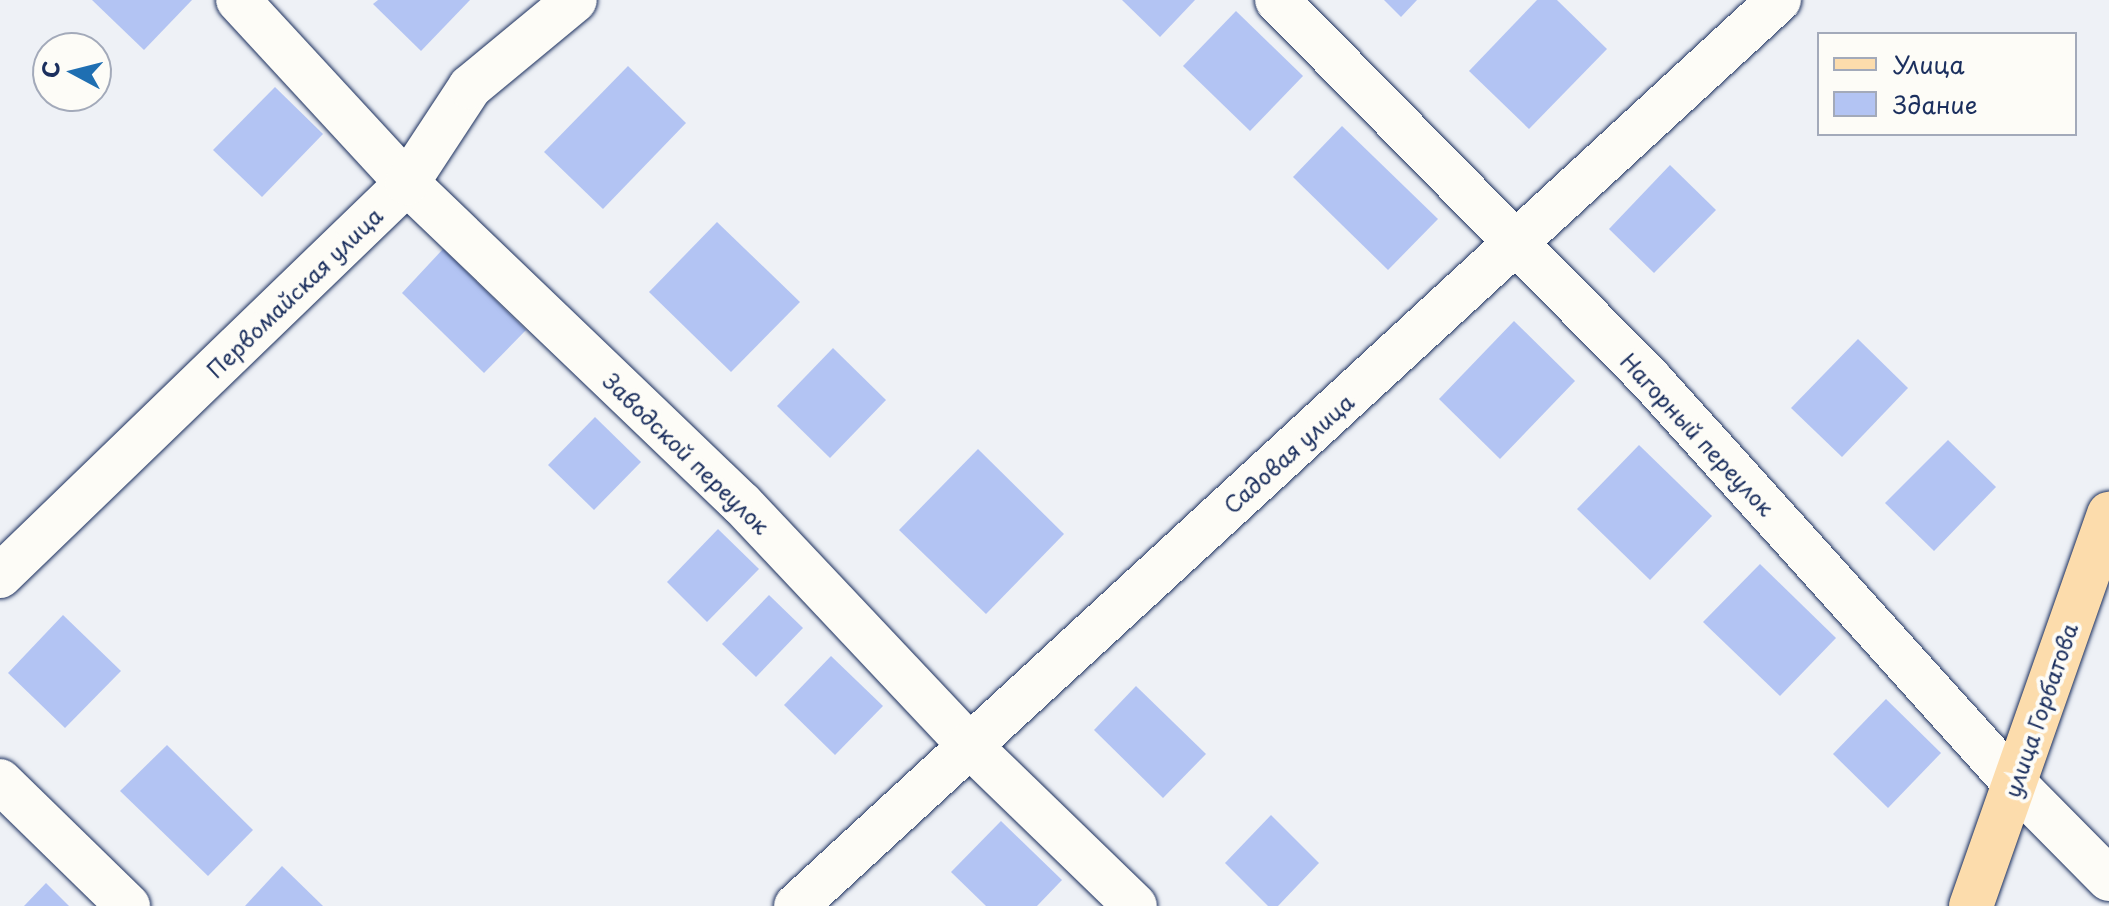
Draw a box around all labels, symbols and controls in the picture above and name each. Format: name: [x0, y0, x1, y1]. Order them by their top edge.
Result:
north arrow: [32, 32, 112, 112]
legend: [1817, 32, 2077, 136]
text: Улица: [1893, 46, 1965, 82]
text: С: [32, 59, 67, 79]
text: Здание: [1893, 86, 1978, 122]
street label: Первомайская улица: [200, 201, 388, 383]
street label: Нагорный переулок: [1616, 347, 1780, 521]
street label: Заводской переулок: [599, 367, 775, 539]
street label: Садовая улица: [1217, 388, 1359, 518]
street label: улица Горбатова: [1998, 619, 2082, 801]

